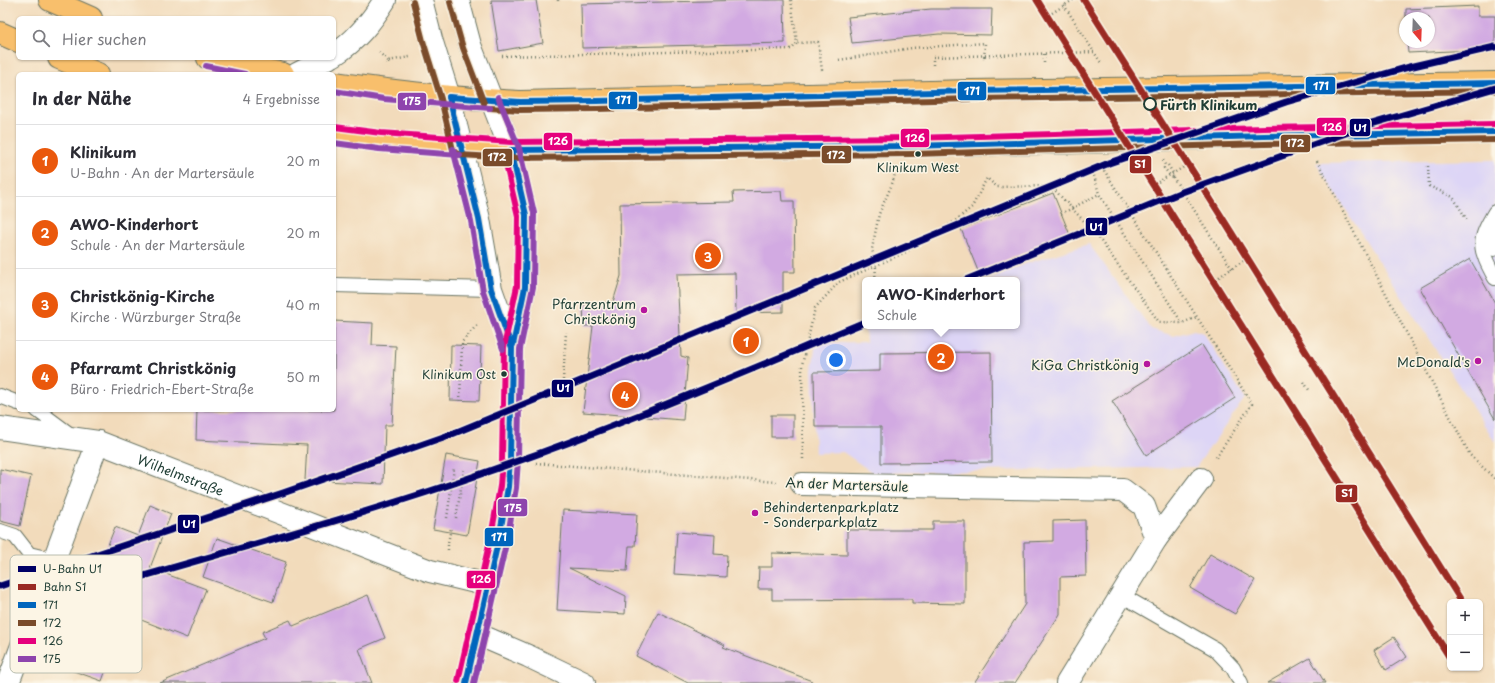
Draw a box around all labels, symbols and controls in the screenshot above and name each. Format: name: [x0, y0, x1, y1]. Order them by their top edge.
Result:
north arrow: [1399, 12, 1435, 48]
search box: [16, 16, 336, 60]
icon: search: [30, 27, 52, 49]
text: Hier suchen: [62, 27, 147, 50]
line badge: 171: [1305, 76, 1336, 95]
text: 171: [1313, 77, 1329, 94]
line badge: 171: [957, 81, 987, 101]
text: 171: [964, 82, 980, 99]
text: In der Nähe: [32, 85, 131, 111]
text: 4 Ergebnisse: [243, 89, 320, 108]
line badge: 171: [608, 91, 638, 110]
text: 171: [615, 91, 631, 108]
line badge: 175: [397, 92, 427, 111]
text: 175: [403, 92, 421, 109]
place label: Fürth Klinikum: [1160, 95, 1257, 114]
marker: Fürth Klinikum: [1143, 97, 1157, 111]
line badge: 126: [1316, 117, 1347, 136]
text: 126: [1322, 118, 1342, 135]
line badge: U1: [1349, 118, 1371, 137]
text: U1: [1353, 119, 1367, 136]
line badge: 126: [900, 128, 930, 148]
text: 126: [905, 129, 925, 146]
line badge: 126: [543, 132, 573, 151]
text: 126: [548, 132, 568, 149]
line badge: 172: [1280, 134, 1311, 153]
text: 172: [1286, 134, 1305, 151]
text: Klinikum: [70, 140, 137, 163]
line badge: 172: [821, 145, 852, 164]
text: 172: [827, 146, 846, 163]
line badge: 172: [482, 148, 513, 167]
text: 172: [488, 148, 507, 165]
marker: Klinikum West: [913, 149, 923, 159]
text: 1: [42, 151, 48, 170]
text: 20 m: [286, 151, 320, 170]
line badge: S1: [1129, 155, 1152, 174]
text: S1: [1134, 155, 1146, 172]
place label: Klinikum West: [877, 158, 959, 176]
text: U-Bahn · An der Martersäule: [70, 163, 255, 182]
text: AWO-Kinderhort: [70, 212, 198, 235]
line badge: U1: [1085, 217, 1108, 236]
text: U1: [1089, 218, 1103, 235]
text: 2: [40, 223, 50, 242]
text: 20 m: [286, 223, 320, 242]
text: Schule · An der Martersäule: [70, 235, 245, 254]
pin: 3: [695, 241, 721, 271]
popup: [862, 277, 1020, 329]
text: AWO-Kinderhort: [877, 282, 1005, 305]
text: Christkönig-Kirche: [70, 284, 215, 307]
place label: Pfarrzentrum Christkönig: [552, 294, 636, 328]
text: 3: [41, 295, 49, 314]
text: 40 m: [286, 295, 320, 314]
marker: Pfarrzentrum Christkönig: [639, 305, 649, 315]
text: Schule: [877, 305, 917, 324]
text: Kirche · Würzburger Straße: [70, 307, 241, 326]
pin: 1: [733, 326, 759, 356]
pin: 2: [928, 342, 954, 372]
your location: [826, 350, 846, 370]
place label: McDonald's: [1397, 352, 1470, 371]
place label: KiGa Christkönig: [1031, 355, 1139, 374]
text: Pfarramt Christkönig: [70, 356, 236, 379]
marker: McDonald's: [1473, 356, 1483, 366]
marker: KiGa Christkönig: [1142, 359, 1152, 369]
place label: Klinikum Ost: [422, 365, 496, 383]
text: 4: [41, 367, 49, 386]
text: 50 m: [286, 367, 320, 386]
marker: Klinikum Ost: [499, 369, 509, 379]
text: Büro · Friedrich-Ebert-Straße: [70, 379, 254, 398]
line badge: U1: [551, 379, 574, 398]
text: U1: [556, 379, 570, 396]
pin: 4: [612, 380, 638, 410]
street label: Wilhelmstraße: [135, 449, 227, 500]
street label: An der Martersäule: [785, 472, 909, 496]
line badge: S1: [1335, 484, 1358, 503]
text: S1: [1341, 484, 1353, 501]
place label: Behindertenparkplatz - Sonderparkplatz: [763, 497, 899, 531]
line badge: 175: [497, 498, 528, 517]
text: 175: [504, 499, 522, 516]
marker: Behindertenparkplatz - Sonderparkplatz: [750, 508, 760, 518]
line badge: U1: [177, 514, 200, 534]
text: U1: [182, 515, 196, 532]
line badge: 171: [484, 527, 514, 547]
text: 171: [491, 528, 507, 545]
legend: [10, 555, 142, 673]
text: U-Bahn U1: [43, 560, 102, 577]
line badge: 126: [466, 570, 496, 589]
text: 126: [471, 570, 491, 587]
text: Bahn S1: [43, 578, 86, 595]
text: 171: [43, 596, 58, 613]
map controls: [1447, 599, 1483, 671]
button: +: [1447, 599, 1483, 635]
text: 172: [43, 614, 62, 631]
text: 126: [43, 632, 63, 649]
button: −: [1447, 635, 1483, 671]
text: 175: [43, 650, 61, 667]

